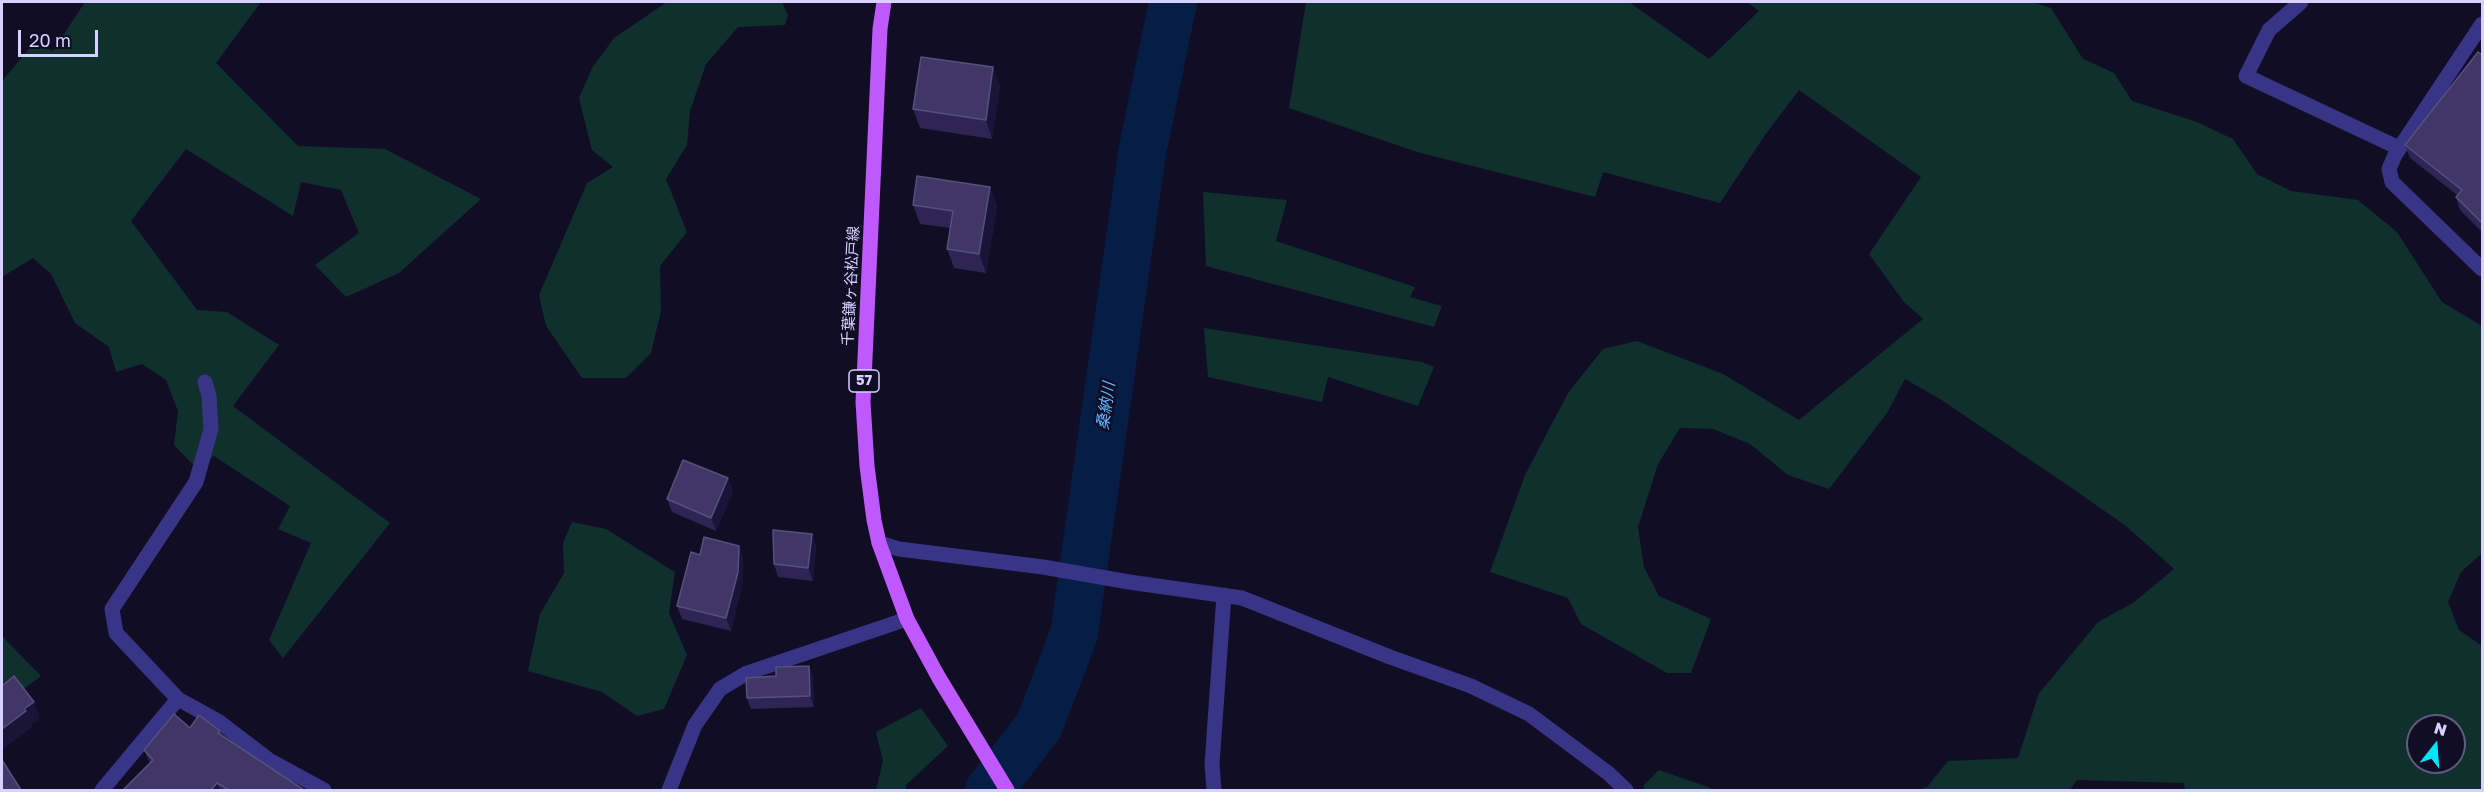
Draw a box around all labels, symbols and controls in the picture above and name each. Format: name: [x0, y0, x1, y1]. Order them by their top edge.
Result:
scale bar: [21, 18, 100, 56]
text: 20 m: [29, 29, 71, 51]
street label: 千葉鎌ヶ谷松戸線: [839, 226, 863, 346]
road number: 57: [849, 370, 879, 392]
water label: 桑納川: [1093, 381, 1119, 431]
north arrow: [2406, 714, 2466, 774]
text: N: [2432, 717, 2449, 740]

